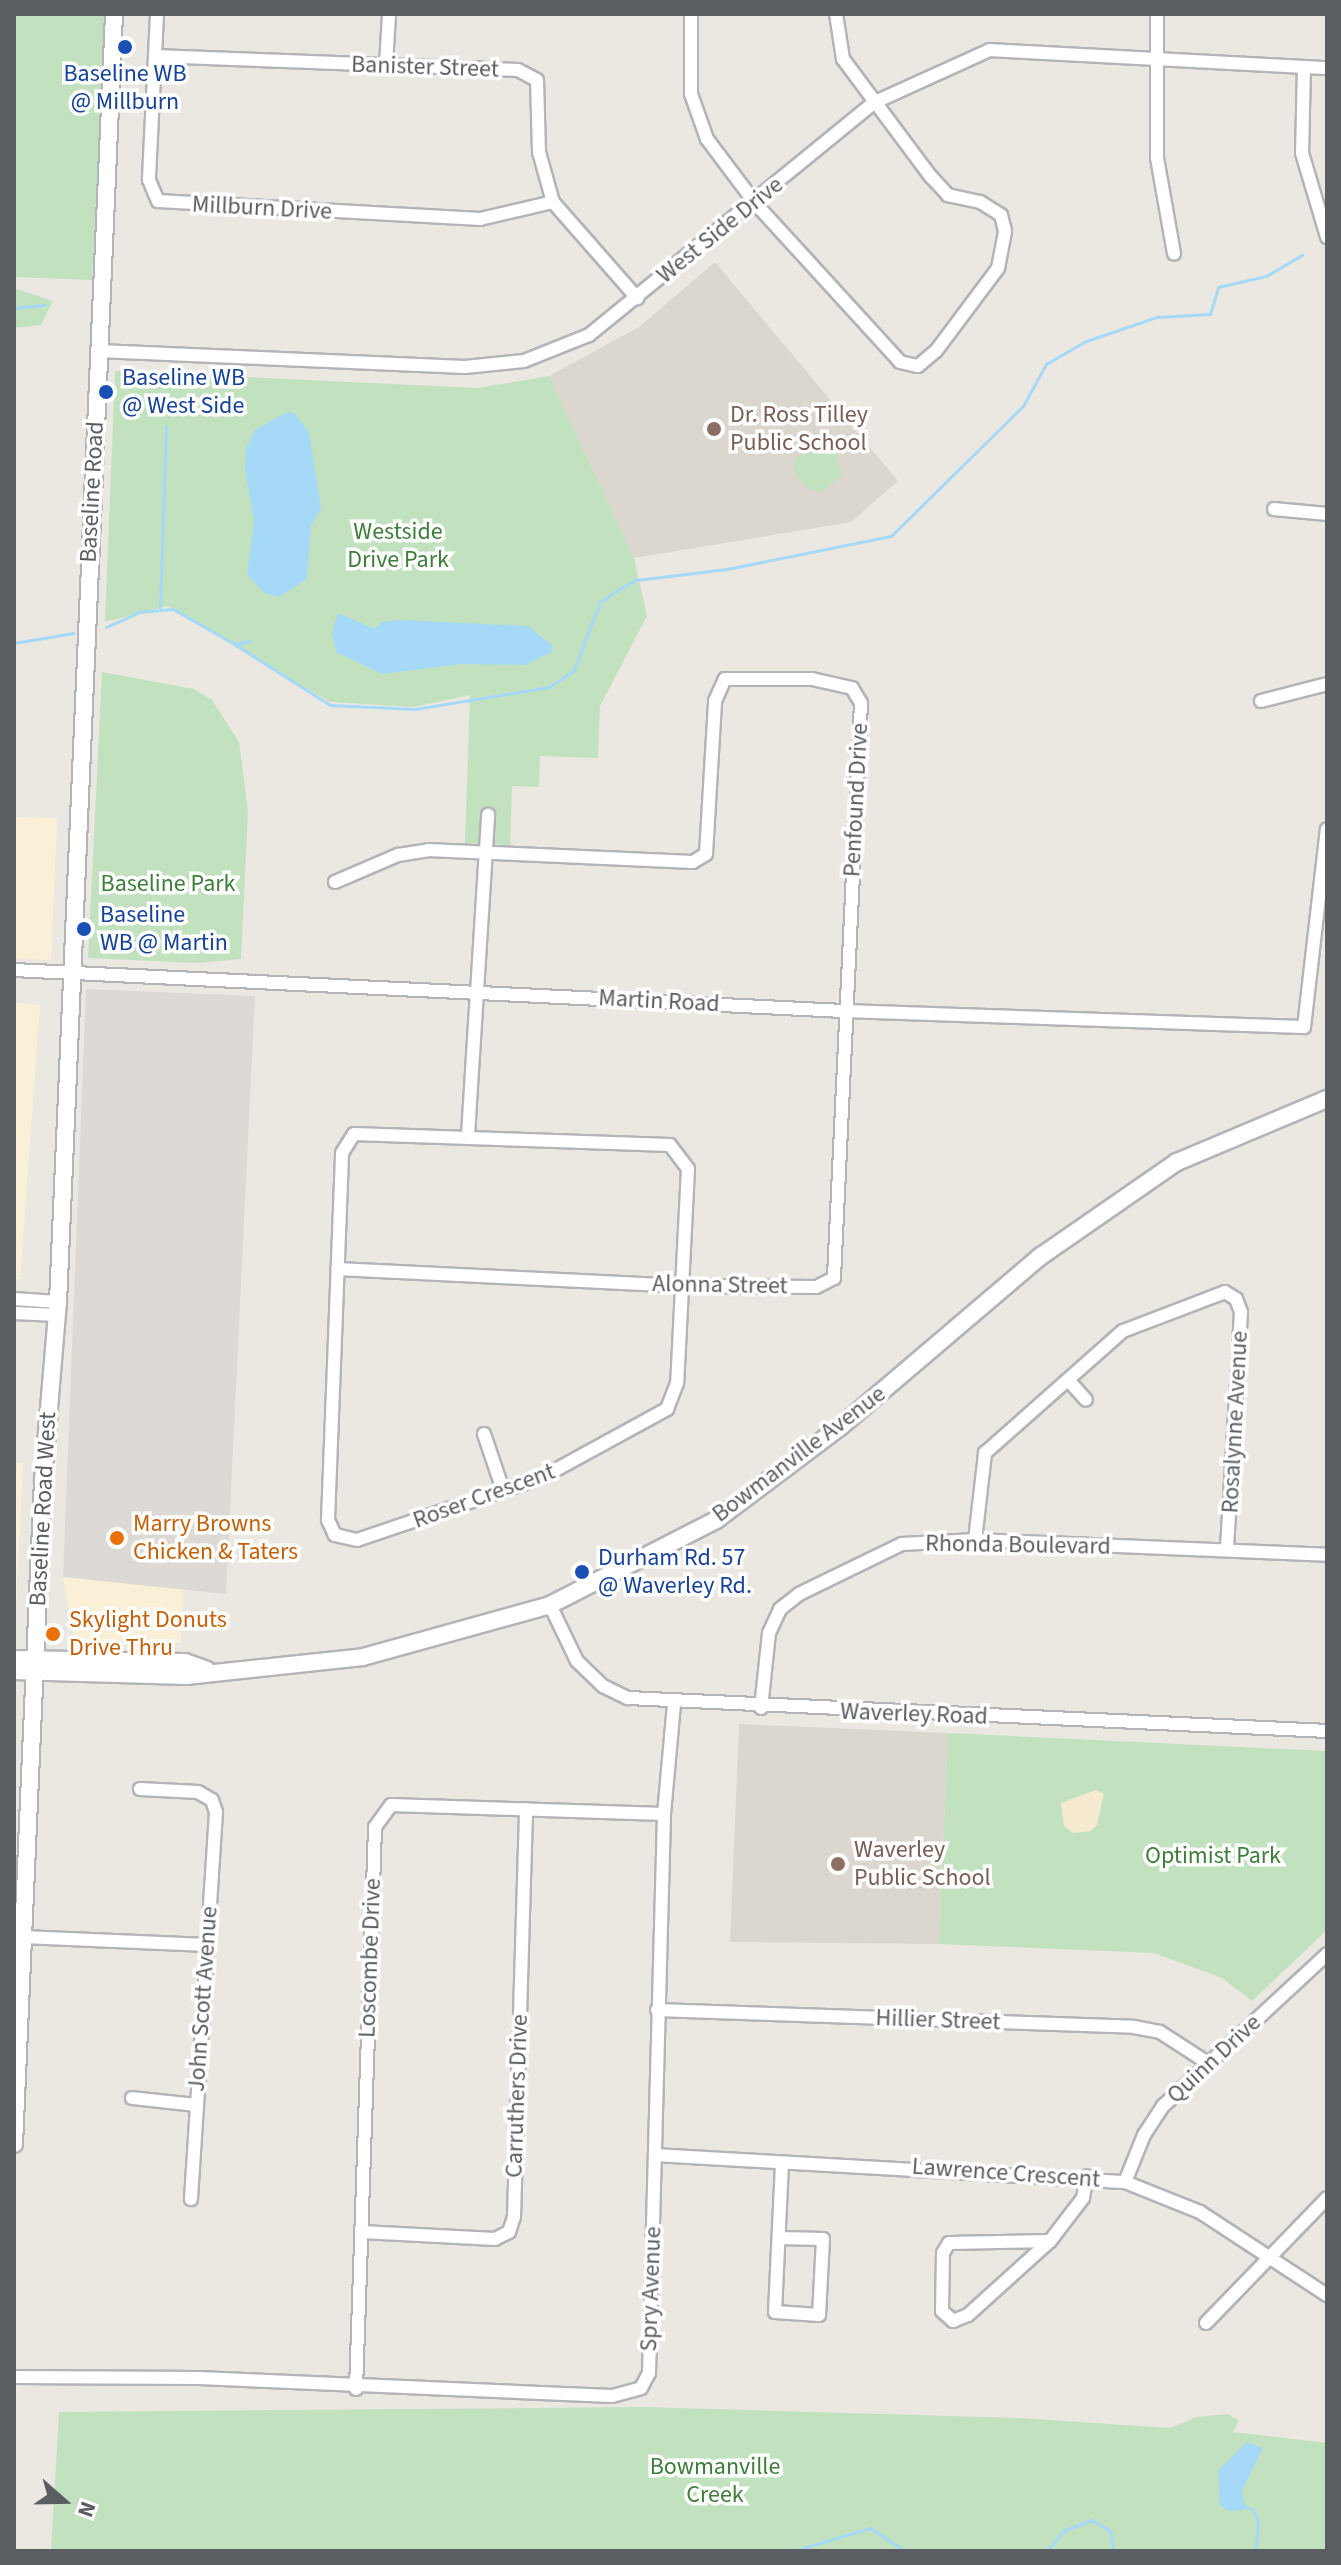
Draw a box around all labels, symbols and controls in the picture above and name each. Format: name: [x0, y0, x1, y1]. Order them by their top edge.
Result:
marker: Baseline WB @ Millburn: [116, 38, 134, 56]
street label: Banister Street: [351, 50, 499, 84]
place label: Baseline WB @ Millburn: [64, 60, 186, 116]
street label: West Side Drive: [651, 170, 789, 290]
street label: Millburn Drive: [191, 190, 333, 226]
place label: Baseline WB @ West Side: [122, 364, 245, 420]
marker: Baseline WB @ West Side: [97, 383, 115, 401]
place label: Dr. Ross Tilley Public School: [730, 401, 868, 457]
marker: Dr. Ross Tilley Public School: [705, 420, 723, 438]
street label: Baseline Road: [74, 421, 110, 563]
park label: Westside Drive Park: [347, 518, 449, 574]
street label: Penfound Drive: [838, 722, 874, 878]
park label: Baseline Park: [101, 870, 235, 898]
place label: Baseline WB @ Martin: [100, 901, 228, 957]
marker: Baseline WB @ Martin: [75, 920, 93, 938]
street label: Martin Road: [598, 983, 720, 1019]
street label: Alonna Street: [652, 1269, 788, 1301]
street label: Rosalynne Avenue: [1216, 1330, 1254, 1514]
street label: Bowmanville Avenue: [707, 1379, 891, 1529]
street label: Baseline Road West: [24, 1411, 62, 1607]
street label: Roser Crescent: [409, 1457, 559, 1535]
place label: Marry Browns Chicken & Taters: [133, 1510, 298, 1566]
marker: Marry Browns Chicken & Taters: [108, 1529, 126, 1547]
street label: Rhonda Boulevard: [925, 1529, 1111, 1561]
place label: Durham Rd. 57 @ Waverley Rd.: [598, 1544, 752, 1600]
marker: Durham Rd. 57 @ Waverley Rd.: [573, 1563, 591, 1581]
place label: Skylight Donuts Drive Thru: [69, 1606, 227, 1662]
marker: Skylight Donuts Drive Thru: [44, 1625, 62, 1643]
street label: Waverley Road: [840, 1697, 988, 1731]
place label: Waverley Public School: [854, 1836, 991, 1892]
park label: Optimist Park: [1145, 1842, 1281, 1870]
marker: Waverley Public School: [829, 1855, 847, 1873]
street label: Loscombe Drive: [353, 1878, 387, 2038]
street label: John Scott Avenue: [182, 1905, 224, 2093]
street label: Hillier Street: [875, 2003, 1001, 2037]
street label: Quinn Drive: [1161, 2008, 1267, 2110]
street label: Carruthers Drive: [500, 2014, 534, 2178]
street label: Lawrence Crescent: [911, 2152, 1101, 2194]
street label: Spry Avenue: [634, 2226, 668, 2352]
park label: Bowmanville Creek: [650, 2453, 780, 2509]
north arrow: [24, 2461, 104, 2541]
text: N: [69, 2497, 104, 2522]

